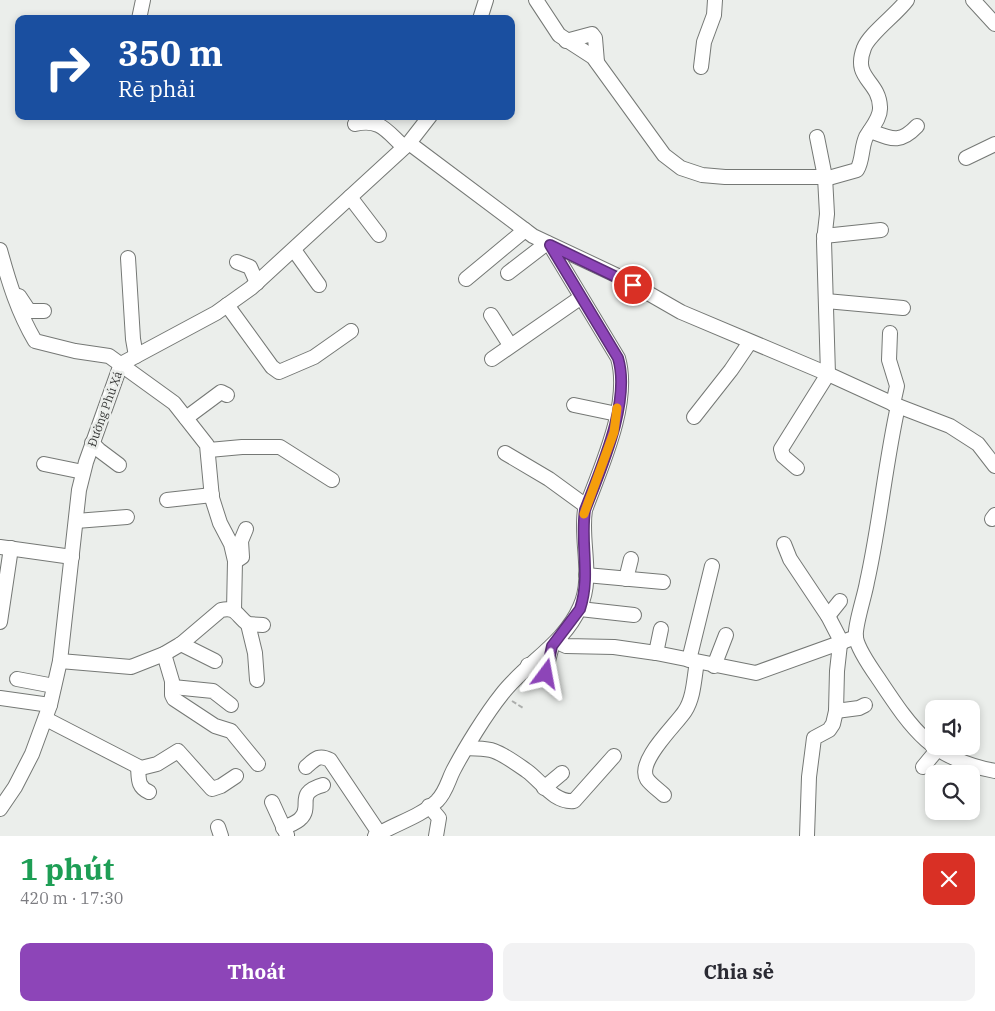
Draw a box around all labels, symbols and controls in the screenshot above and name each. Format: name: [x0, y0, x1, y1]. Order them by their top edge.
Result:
text: 350 m: [118, 30, 223, 76]
icon: right: [35, 35, 100, 100]
text: Rẽ phải: [118, 74, 196, 103]
pin: [612, 264, 654, 306]
icon: arrive: [619, 271, 647, 299]
street label: Đường Phú Xá: [84, 369, 125, 449]
position arrow: [519, 647, 571, 699]
map controls: [925, 700, 980, 820]
button: sound: [925, 700, 980, 755]
button: search: [925, 765, 980, 820]
text: 1 phút: [20, 849, 114, 888]
button: close: [923, 853, 975, 905]
text: 420 m · 17:30: [20, 888, 123, 908]
button: Thoát: [20, 943, 493, 1001]
button: Chia sẻ: [503, 943, 975, 1001]

